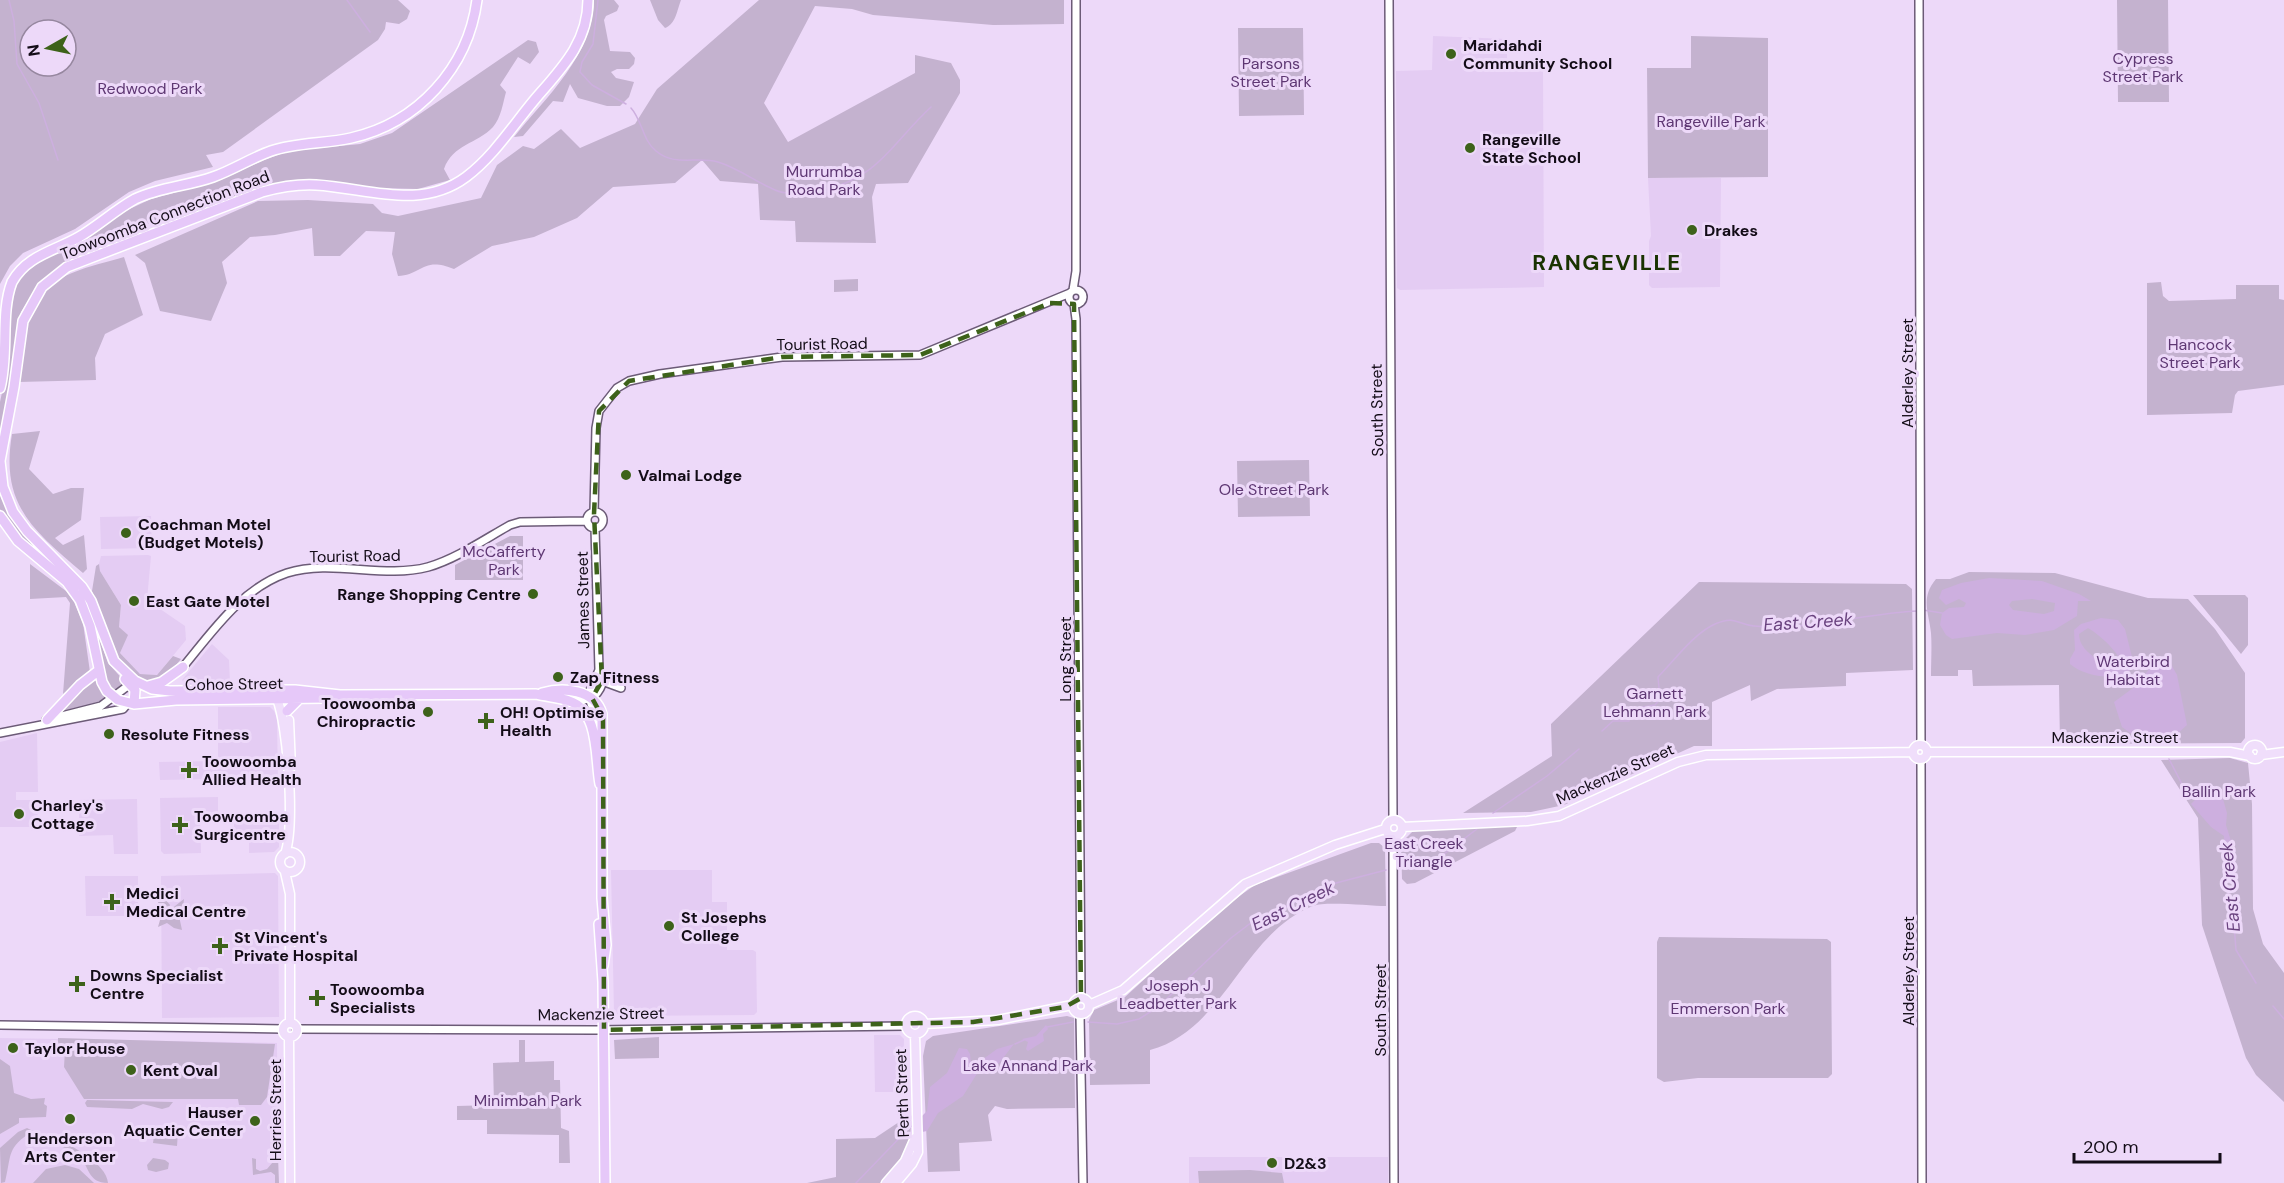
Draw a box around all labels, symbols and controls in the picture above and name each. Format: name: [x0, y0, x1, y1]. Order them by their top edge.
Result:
north arrow: [18, 18, 78, 78]
place label: Maridahdi Community School: [1463, 35, 1612, 74]
text: N: [22, 43, 45, 58]
marker: Maridahdi Community School: [1444, 47, 1458, 61]
park label: Cypress Street Park: [2102, 48, 2184, 87]
park label: Parsons Street Park: [1230, 53, 1312, 92]
park label: Redwood Park: [98, 78, 202, 99]
park label: Rangeville Park: [1657, 111, 1765, 132]
place label: Rangeville State School: [1482, 129, 1581, 168]
marker: Rangeville State School: [1463, 141, 1477, 155]
park label: Murrumba Road Park: [786, 161, 862, 200]
street label: Toowoomba Connection Road: [58, 165, 272, 265]
place label: Drakes: [1704, 220, 1758, 241]
marker: Drakes: [1685, 223, 1699, 237]
district label: RANGEVILLE: [1532, 248, 1682, 277]
street label: Alderley Street: [1897, 318, 1918, 428]
street label: Tourist Road: [776, 333, 868, 355]
park label: Hancock Street Park: [2159, 334, 2241, 373]
street label: South Street: [1366, 363, 1388, 457]
place label: Valmai Lodge: [638, 465, 742, 486]
marker: Valmai Lodge: [619, 468, 633, 482]
park label: Ole Street Park: [1219, 479, 1329, 500]
place label: Coachman Motel (Budget Motels): [138, 514, 271, 553]
marker: Coachman Motel (Budget Motels): [119, 526, 133, 540]
park label: McCafferty Park: [462, 541, 546, 580]
street label: Tourist Road: [309, 545, 401, 567]
street label: James Street: [572, 551, 594, 649]
place label: Range Shopping Centre: [337, 584, 521, 605]
marker: Range Shopping Centre: [526, 587, 540, 601]
place label: East Gate Motel: [146, 591, 270, 612]
marker: East Gate Motel: [127, 594, 141, 608]
water label: East Creek: [1762, 607, 1854, 637]
street label: Long Street: [1055, 616, 1076, 702]
park label: Waterbird Habitat: [2096, 651, 2170, 690]
place label: Zap Fitness: [570, 667, 660, 688]
marker: Zap Fitness: [551, 670, 565, 684]
street label: Cohoe Street: [185, 673, 283, 695]
park label: Garnett Lehmann Park: [1603, 683, 1707, 722]
place label: Toowoomba Chiropractic: [317, 693, 416, 732]
place label: OH! Optimise Health: [500, 702, 604, 741]
marker: Toowoomba Chiropractic: [421, 705, 435, 719]
marker: OH! Optimise Health: [477, 712, 495, 730]
place label: Resolute Fitness: [121, 724, 250, 745]
marker: Resolute Fitness: [102, 727, 116, 741]
street label: Mackenzie Street: [2052, 727, 2178, 748]
street label: Mackenzie Street: [1553, 739, 1677, 809]
place label: Toowoomba Allied Health: [202, 751, 302, 790]
marker: Toowoomba Allied Health: [180, 761, 198, 779]
park label: Ballin Park: [2182, 781, 2256, 802]
place label: Charley's Cottage: [31, 795, 103, 834]
place label: Toowoomba Surgicentre: [194, 806, 289, 845]
marker: Charley's Cottage: [12, 807, 26, 821]
marker: Toowoomba Surgicentre: [171, 816, 189, 834]
park label: East Creek Triangle: [1384, 833, 1464, 872]
water label: East Creek: [2214, 841, 2246, 933]
water label: East Creek: [1247, 875, 1339, 936]
place label: Medici Medical Centre: [126, 883, 246, 922]
marker: Medici Medical Centre: [103, 893, 121, 911]
place label: St Josephs College: [681, 907, 767, 946]
street label: Alderley Street: [1898, 916, 1919, 1026]
marker: St Josephs College: [662, 919, 676, 933]
place label: St Vincent's Private Hospital: [234, 927, 358, 966]
marker: St Vincent's Private Hospital: [211, 937, 229, 955]
street label: South Street: [1370, 963, 1391, 1057]
place label: Downs Specialist Centre: [90, 965, 223, 1004]
marker: Downs Specialist Centre: [68, 975, 86, 993]
park label: Joseph J Leadbetter Park: [1119, 975, 1237, 1014]
place label: Toowoomba Specialists: [330, 979, 425, 1018]
marker: Toowoomba Specialists: [308, 989, 326, 1007]
park label: Emmerson Park: [1670, 998, 1786, 1019]
street label: Mackenzie Street: [537, 1002, 665, 1026]
place label: Taylor House: [25, 1038, 125, 1059]
marker: Taylor House: [6, 1041, 20, 1055]
street label: Perth Street: [890, 1048, 914, 1138]
park label: Lake Annand Park: [963, 1055, 1093, 1076]
street label: Herries Street: [265, 1059, 286, 1161]
place label: Kent Oval: [143, 1060, 218, 1081]
marker: Kent Oval: [124, 1063, 138, 1077]
park label: Minimbah Park: [474, 1090, 582, 1111]
place label: Hauser Aquatic Center: [123, 1102, 243, 1141]
marker: Henderson Arts Center: [63, 1112, 77, 1126]
marker: Hauser Aquatic Center: [248, 1114, 262, 1128]
scale bar: [2074, 1126, 2220, 1164]
place label: Henderson Arts Center: [24, 1128, 116, 1167]
text: 200 m: [2083, 1135, 2139, 1159]
place label: D2&3: [1284, 1153, 1327, 1174]
marker: D2&3: [1265, 1156, 1279, 1170]

